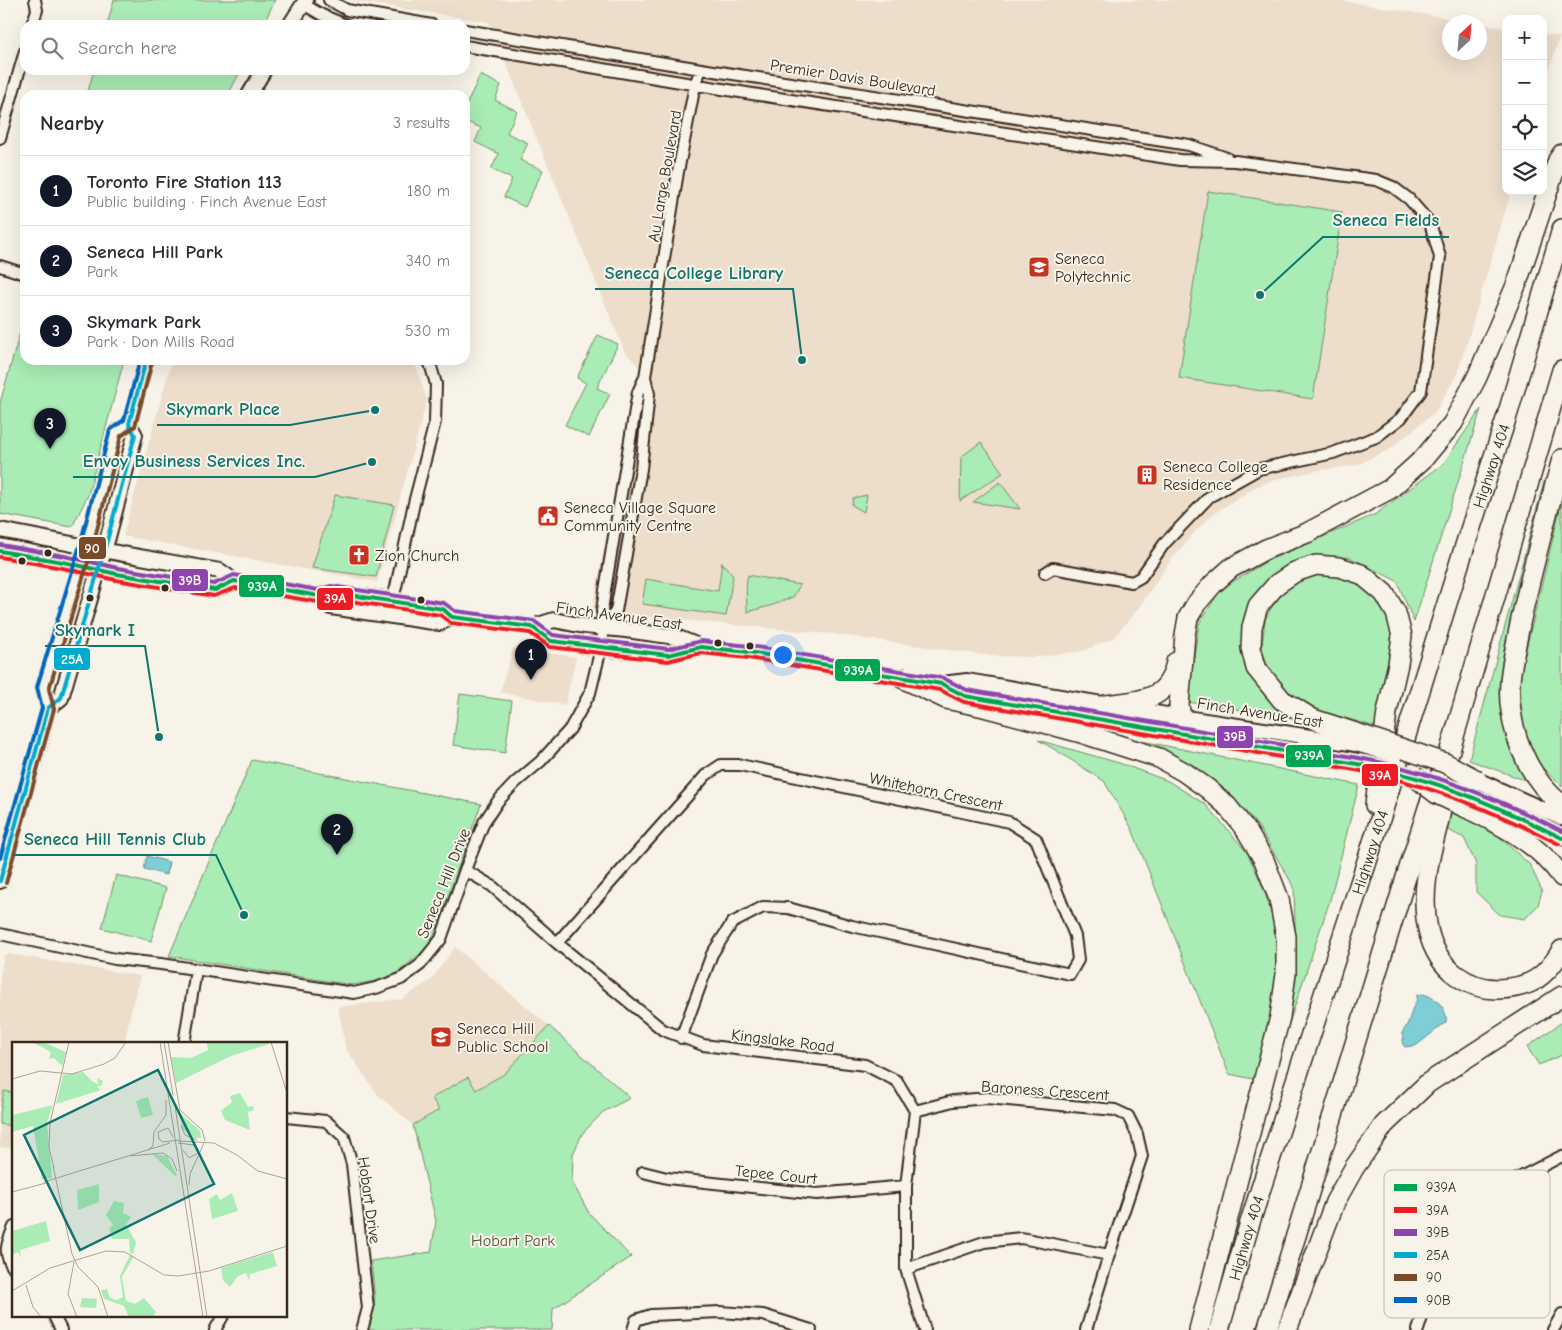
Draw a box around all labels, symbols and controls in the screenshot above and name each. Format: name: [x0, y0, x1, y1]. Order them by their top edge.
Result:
north arrow: [1442, 15, 1487, 60]
map controls: [1502, 15, 1547, 195]
button: +: [1502, 15, 1547, 60]
search box: [20, 20, 470, 75]
icon: search: [38, 34, 66, 62]
text: Search here: [78, 37, 177, 59]
street label: Premier Davis Boulevard: [769, 56, 937, 100]
button: −: [1502, 60, 1547, 105]
button: locate: [1502, 105, 1547, 150]
street label: Au Large Boulevard: [645, 109, 685, 244]
text: Nearby: [40, 111, 104, 135]
text: 3 results: [393, 114, 450, 132]
button: layers: [1502, 150, 1547, 195]
text: Toronto Fire Station 113: [87, 171, 282, 193]
text: 1: [53, 182, 59, 200]
text: 180 m: [407, 182, 450, 200]
text: Public building · Finch Avenue East: [87, 193, 326, 211]
callout: Seneca Fields: [1323, 204, 1449, 237]
text: Seneca Fields: [1333, 210, 1439, 231]
text: Seneca Hill Park: [87, 241, 223, 263]
place label: Seneca Polytechnic: [1055, 250, 1131, 286]
text: 2: [52, 252, 60, 270]
text: 340 m: [406, 252, 450, 270]
school or university icon: Seneca Polytechnic: [1027, 255, 1051, 279]
callout: Seneca College Library: [595, 256, 793, 289]
text: Park: [87, 263, 118, 281]
text: Seneca College Library: [605, 263, 784, 284]
text: Skymark Park: [87, 311, 201, 333]
text: 3: [52, 322, 60, 340]
text: 530 m: [405, 322, 450, 340]
text: Park · Don Mills Road: [87, 333, 234, 351]
callout: Skymark Place: [157, 392, 290, 425]
text: Skymark Place: [166, 399, 280, 420]
pin: 3: [34, 408, 66, 449]
street label: Highway 404: [1470, 422, 1514, 511]
callout: Envoy Business Services Inc.: [73, 444, 315, 477]
text: Envoy Business Services Inc.: [83, 451, 305, 472]
place label: Seneca College Residence: [1163, 458, 1268, 494]
building icon: Seneca College Residence: [1135, 463, 1159, 487]
place label: Seneca Village Square Community Centre: [564, 499, 716, 535]
public building icon: Seneca Village Square Community Centre: [536, 504, 560, 528]
line badge: 90: [78, 536, 107, 560]
text: 90: [84, 540, 100, 557]
church icon: Zion Church: [347, 543, 371, 567]
place label: Zion Church: [375, 547, 459, 565]
unlabelled marker: [43, 548, 53, 558]
unlabelled marker: [17, 556, 27, 566]
line badge: 39B: [171, 568, 209, 592]
text: 39B: [179, 572, 202, 589]
line badge: 939A: [238, 574, 285, 598]
text: 939A: [247, 578, 277, 595]
unlabelled marker: [160, 583, 170, 593]
line badge: 39A: [316, 587, 354, 611]
text: 39A: [324, 590, 346, 607]
unlabelled marker: [85, 593, 95, 603]
unlabelled marker: [416, 595, 426, 605]
street label: Finch Avenue East: [555, 598, 683, 634]
callout: Skymark I: [45, 613, 145, 646]
text: Skymark I: [55, 620, 135, 641]
unlabelled marker: [713, 638, 723, 648]
pin: 1: [515, 639, 547, 680]
unlabelled marker: [745, 641, 755, 651]
your location: [770, 642, 796, 668]
line badge: 25A: [53, 647, 91, 671]
text: 25A: [61, 651, 83, 668]
line badge: 939A: [834, 658, 881, 682]
text: 939A: [843, 662, 873, 679]
street label: Finch Avenue East: [1196, 694, 1324, 732]
line badge: 39B: [1216, 725, 1254, 749]
text: 39B: [1224, 728, 1247, 745]
line badge: 939A: [1285, 744, 1332, 768]
text: 939A: [1294, 747, 1324, 764]
line badge: 39A: [1361, 763, 1399, 787]
text: 39A: [1369, 767, 1391, 784]
street label: Whitehorn Crescent: [868, 769, 1004, 815]
street label: Highway 404: [1349, 808, 1392, 897]
pin: 2: [321, 814, 353, 855]
callout: Seneca Hill Tennis Club: [13, 822, 216, 855]
street label: Seneca Hill Drive: [414, 826, 474, 941]
text: Seneca Hill Tennis Club: [24, 829, 206, 850]
place label: Seneca Hill Public School: [457, 1020, 548, 1056]
school or university icon: Seneca Hill Public School: [429, 1025, 453, 1049]
street label: Kingslake Road: [730, 1026, 835, 1056]
inset map: [12, 1042, 288, 1318]
street label: Baroness Crescent: [981, 1078, 1110, 1104]
street label: Hobart Drive: [354, 1156, 384, 1245]
street label: Tepee Court: [734, 1162, 818, 1188]
legend: [1384, 1170, 1550, 1318]
text: 939A: [1426, 1179, 1456, 1196]
street label: Highway 404: [1226, 1193, 1268, 1283]
text: 39A: [1426, 1202, 1449, 1219]
text: 39B: [1426, 1224, 1450, 1241]
park label: Hobart Park: [471, 1232, 555, 1250]
text: 25A: [1426, 1247, 1449, 1264]
text: 90: [1426, 1269, 1442, 1286]
text: 90B: [1426, 1292, 1451, 1309]

